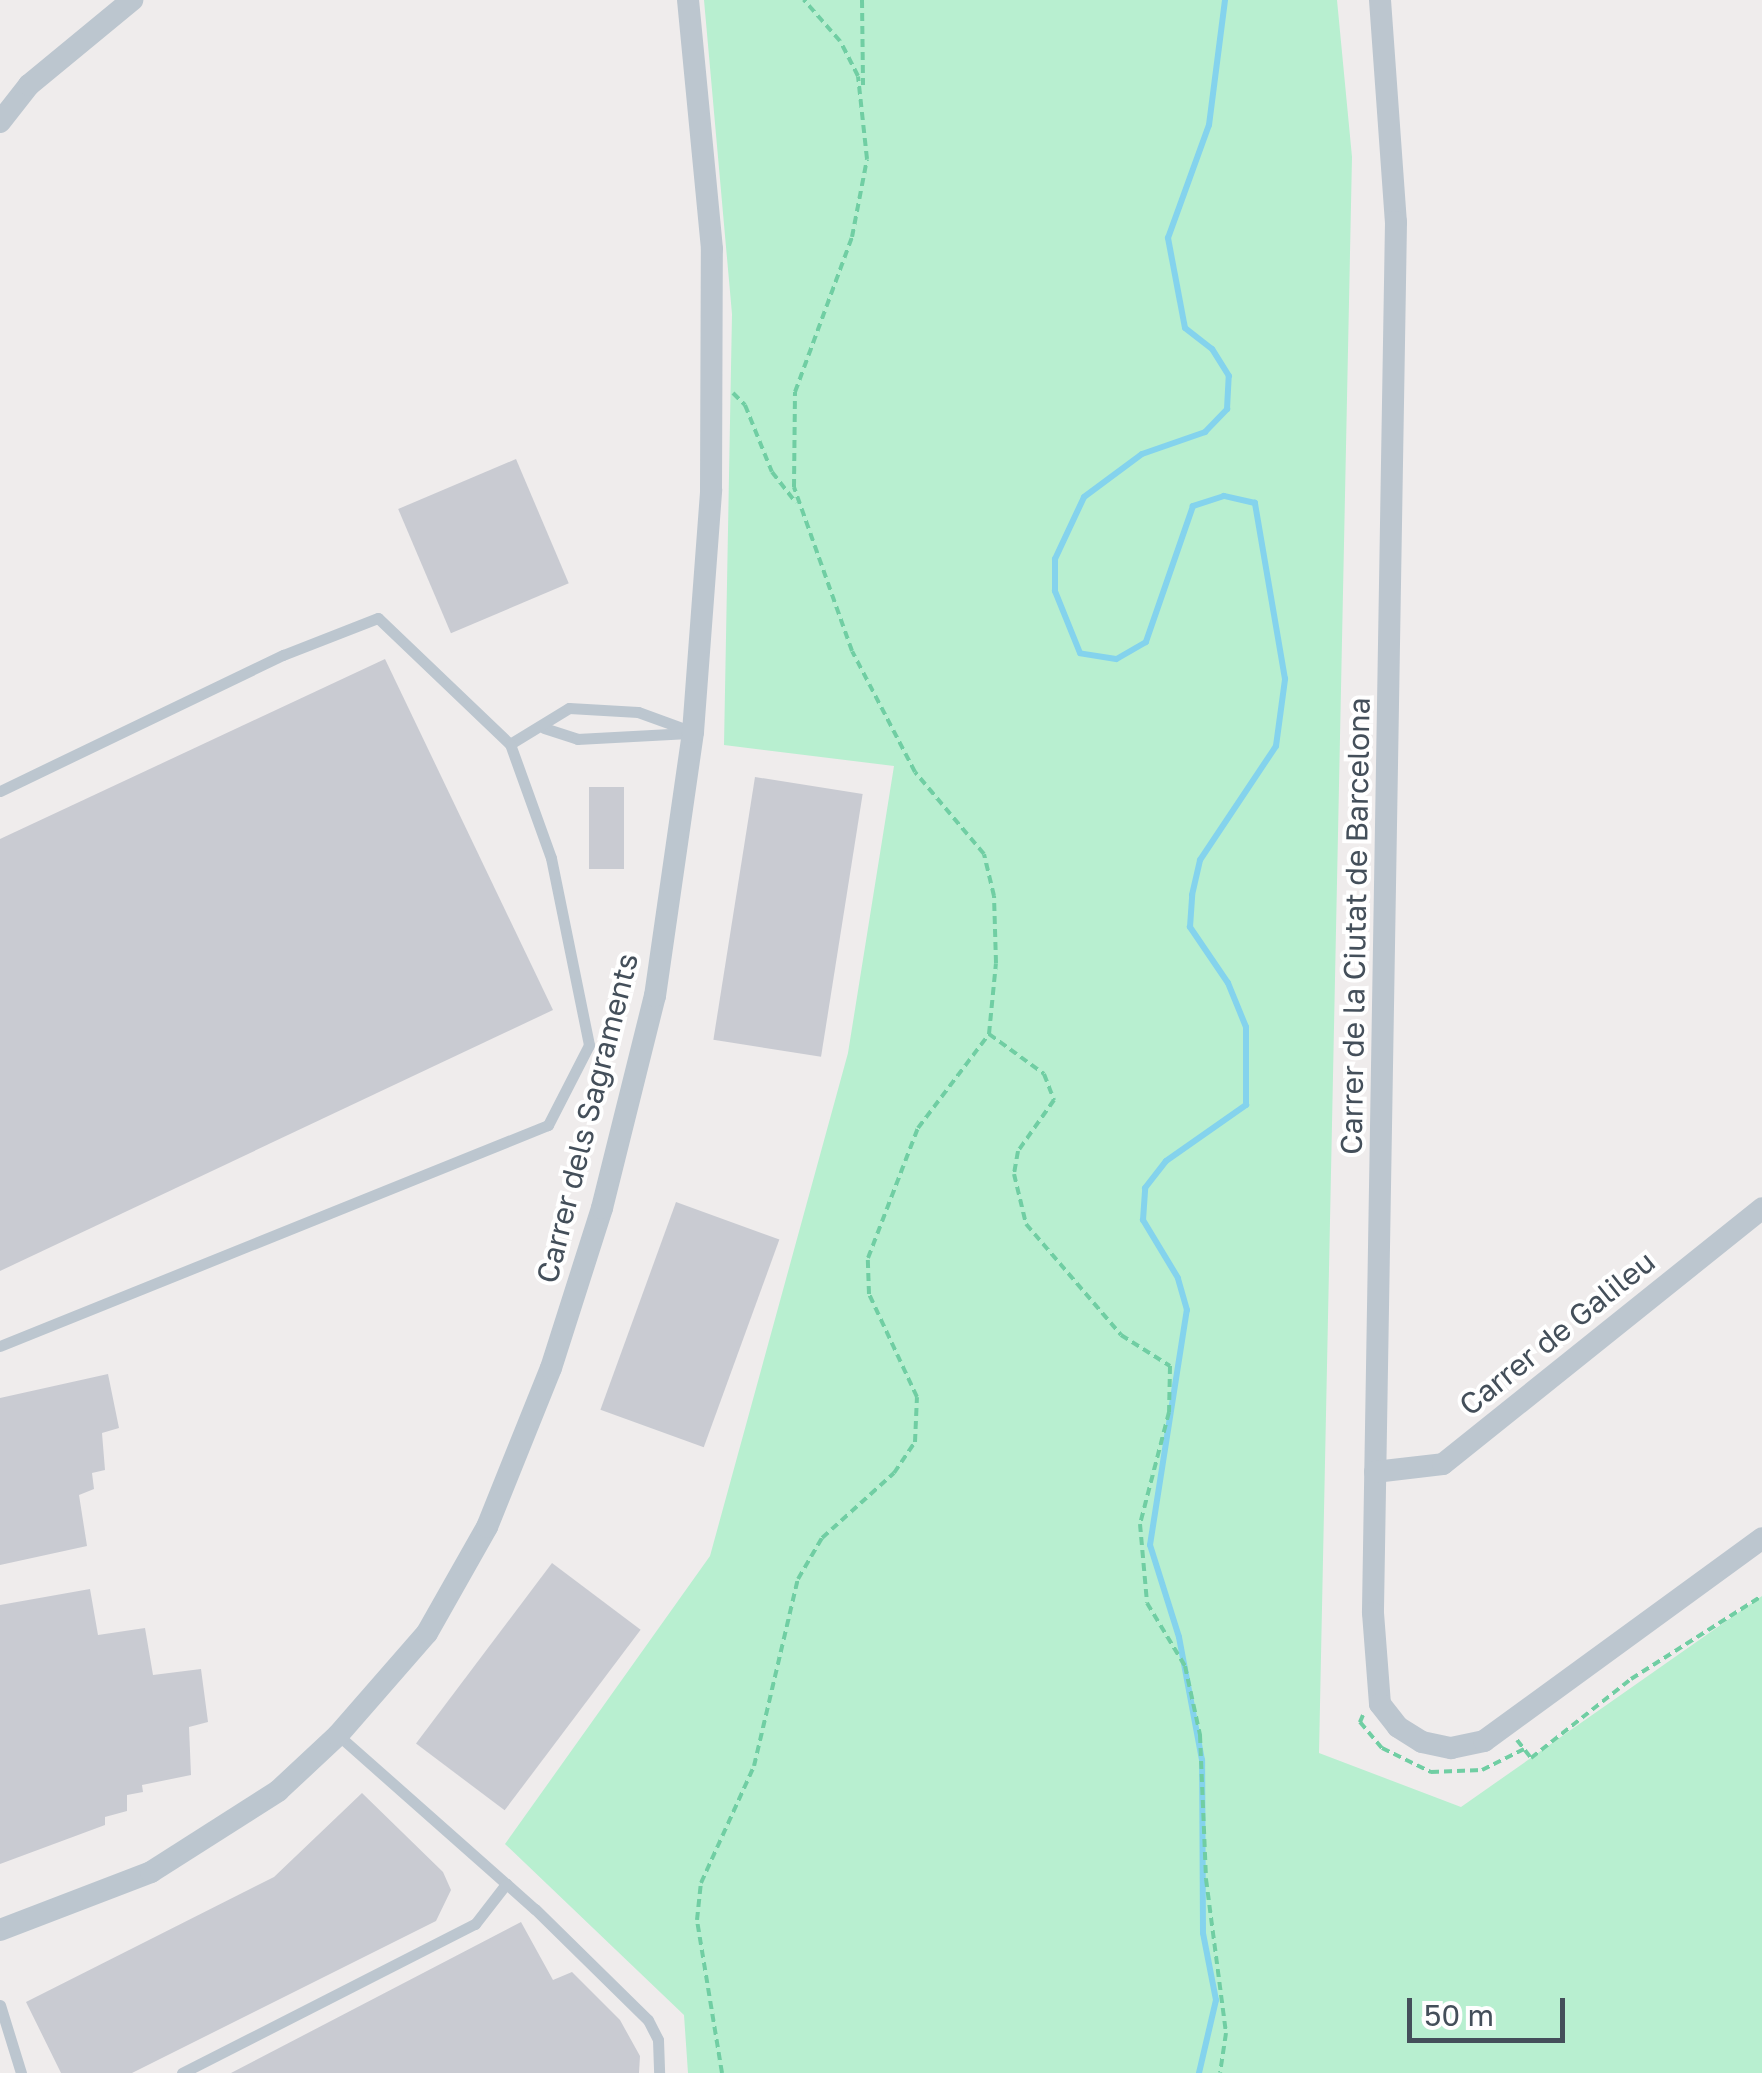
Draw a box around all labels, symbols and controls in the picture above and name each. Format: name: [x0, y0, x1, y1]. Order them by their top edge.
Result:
street label: Carrer de la Ciutat de Barcelona: [1333, 697, 1377, 1155]
street label: Carrer dels Sagraments: [529, 949, 645, 1287]
street label: Carrer de Galileu: [1452, 1243, 1662, 1423]
scale bar: [1412, 1978, 1570, 2040]
text: 50 m: [1424, 1997, 1494, 2033]

